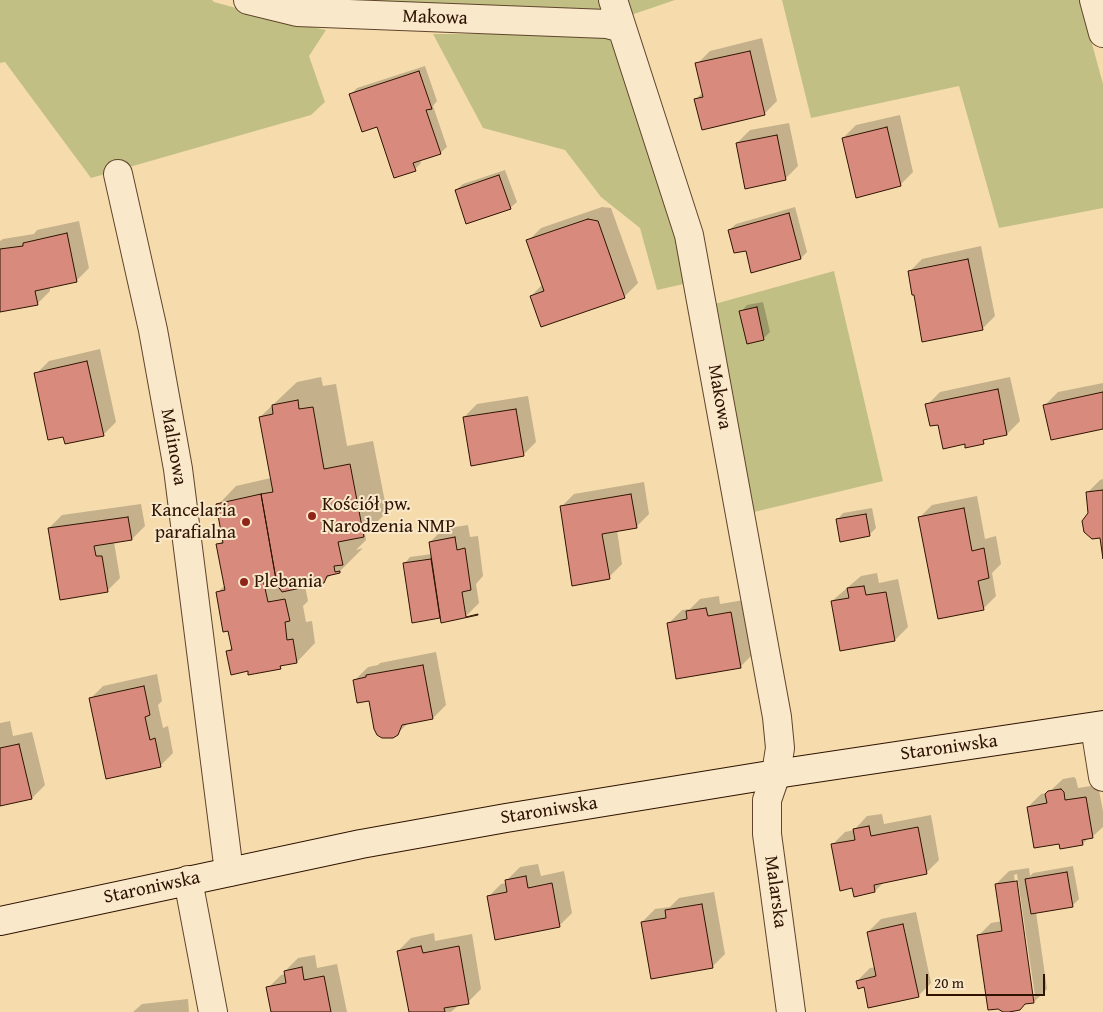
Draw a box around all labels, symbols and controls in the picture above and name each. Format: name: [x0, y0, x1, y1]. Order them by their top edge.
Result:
street label: Makowa: [402, 5, 468, 31]
street label: Makowa: [702, 363, 736, 431]
street label: Malinowa: [155, 407, 191, 487]
place label: Kościół pw. Narodzenia NMP: [322, 494, 455, 538]
place label: Kancelaria parafialna: [151, 500, 236, 544]
marker: Kościół pw. Narodzenia NMP: [306, 510, 318, 522]
marker: Kancelaria parafialna: [240, 516, 252, 528]
place label: Plebania: [254, 571, 322, 593]
marker: Plebania: [238, 576, 250, 588]
street label: Staroniwska: [899, 730, 999, 766]
street label: Staroniwska: [499, 792, 599, 830]
street label: Malarska: [759, 854, 791, 930]
street label: Staroniwska: [102, 867, 202, 909]
scale bar: [928, 964, 1047, 996]
text: 20 m: [934, 972, 964, 993]

